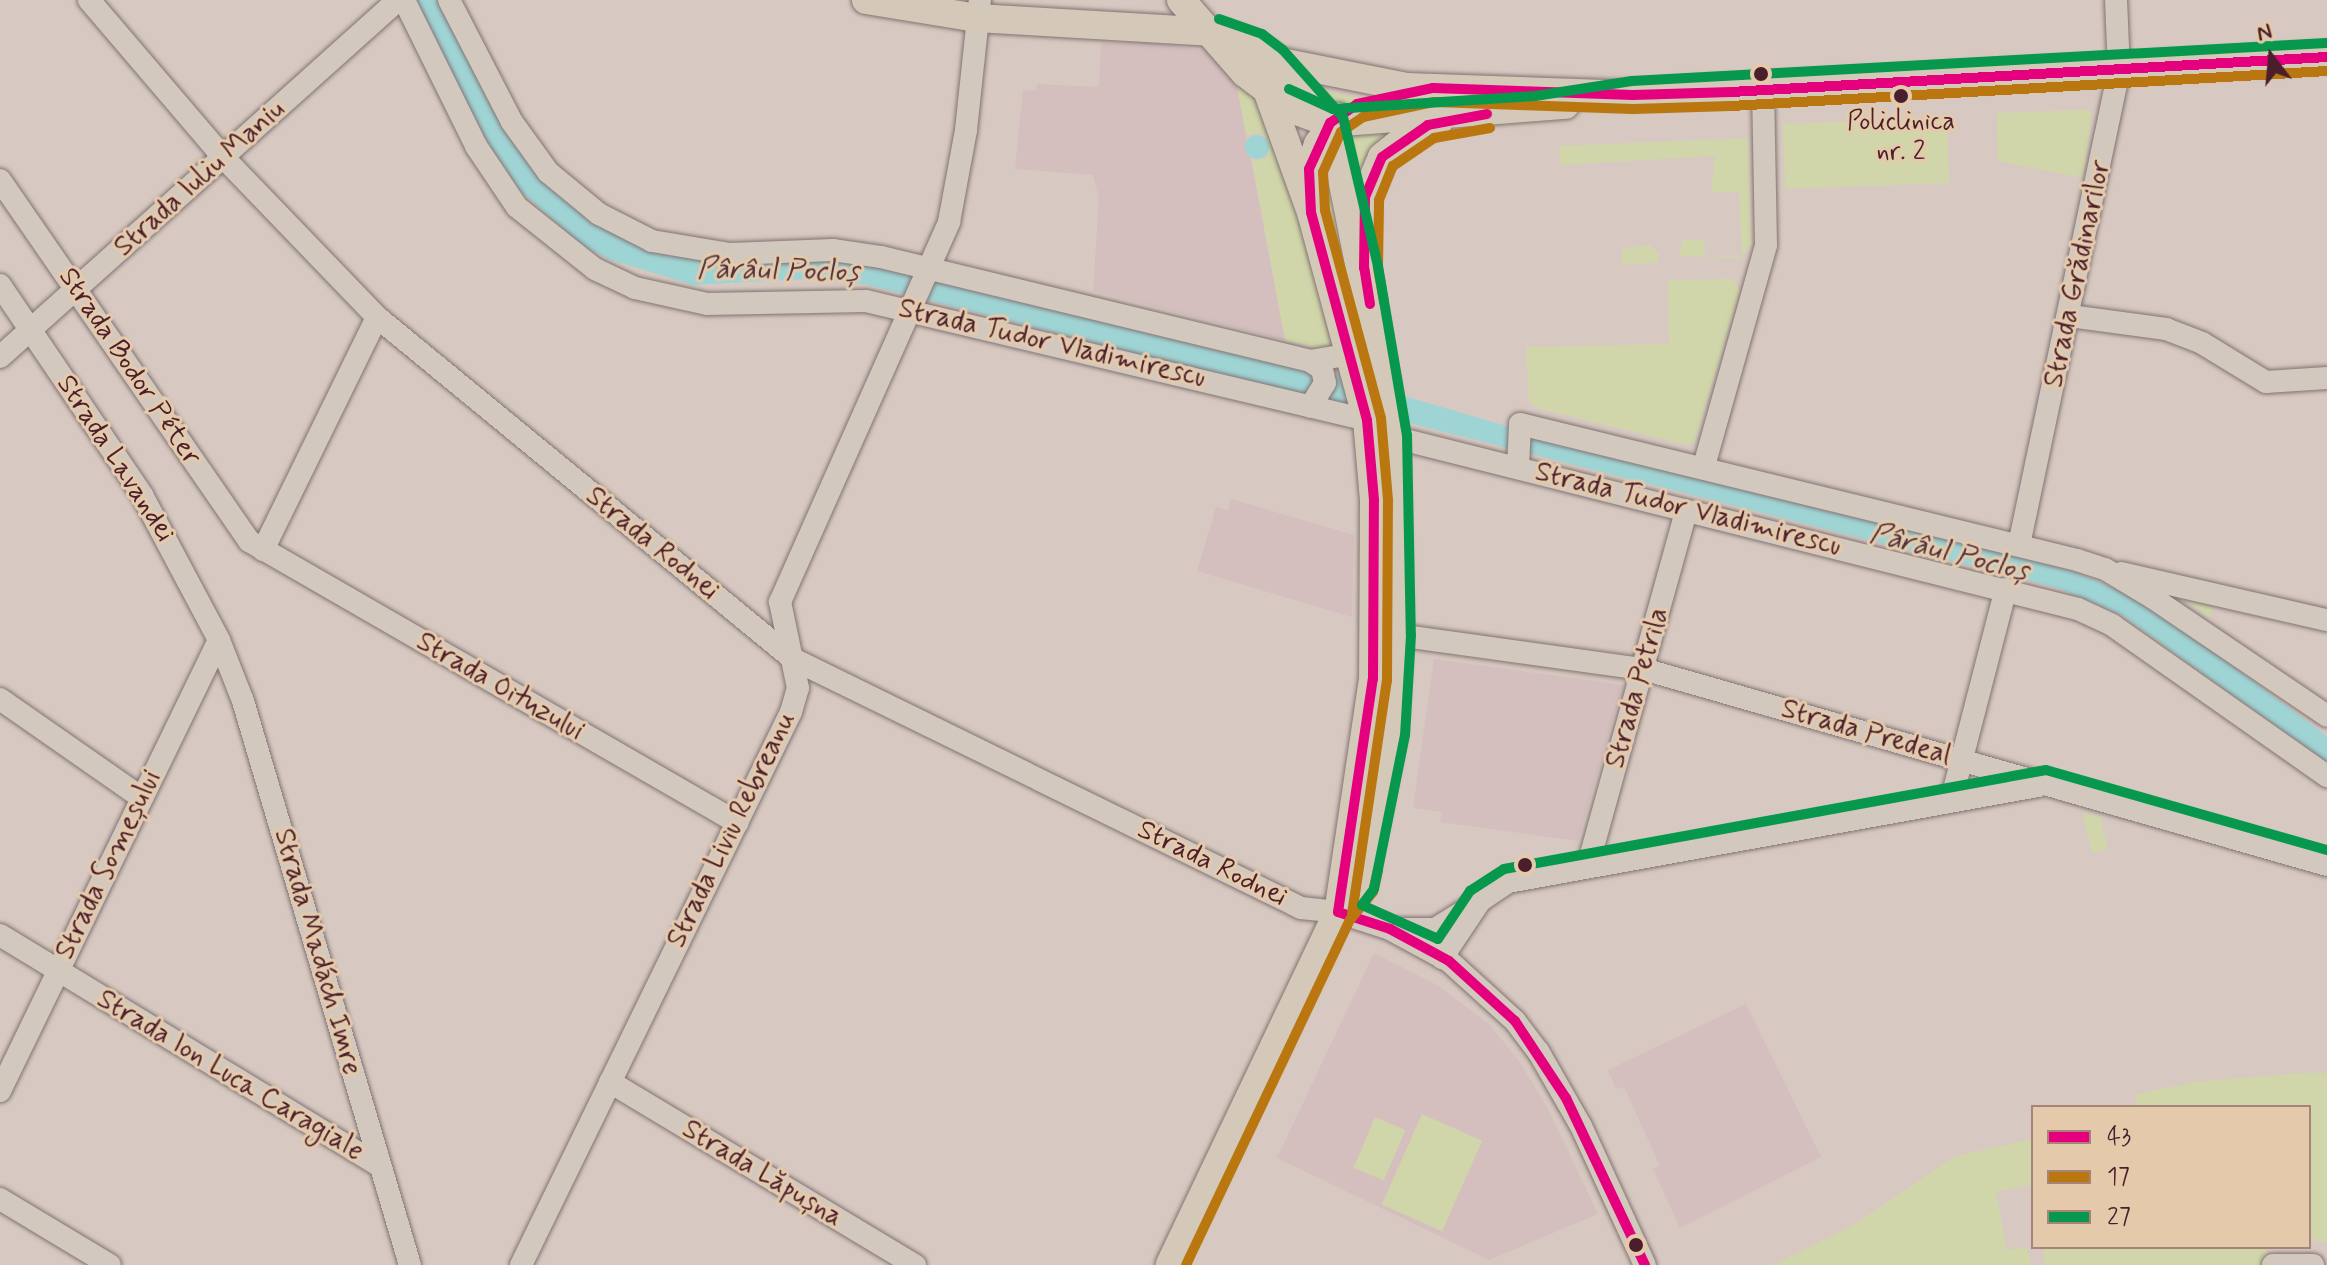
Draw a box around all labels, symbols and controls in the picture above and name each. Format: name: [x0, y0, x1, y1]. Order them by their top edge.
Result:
north arrow: [2231, 16, 2311, 96]
text: N: [2253, 17, 2275, 48]
unlabelled marker: [1753, 66, 1769, 82]
marker: Policlinica nr. 2: [1893, 88, 1909, 104]
street label: Strada Iuliu Maniu: [105, 91, 295, 267]
place label: Policlinica nr. 2: [1847, 107, 1955, 168]
street label: Strada Grădinarilor: [2038, 158, 2118, 390]
water label: Pârâul Pocloș: [697, 252, 859, 290]
street label: Strada Bodor Péter: [50, 261, 208, 473]
street label: Strada Tudor Vladimirescu: [900, 293, 1204, 395]
street label: Strada Lavandei: [46, 366, 184, 552]
street label: Strada Tudor Vladimirescu: [1536, 457, 1840, 563]
street label: Strada Rodnei: [575, 477, 729, 611]
water label: Pârâul Pocloș: [1867, 516, 2031, 590]
street label: Strada Petrila: [1599, 602, 1677, 774]
street label: Strada Oituzului: [409, 625, 591, 749]
street label: Strada Predeal: [1775, 692, 1957, 774]
street label: Strada Liviu Rebreanu: [658, 701, 806, 959]
street label: Strada Someșului: [49, 766, 169, 964]
street label: Strada Rodnei: [1128, 811, 1296, 917]
street label: Strada Madách Imre: [266, 827, 368, 1077]
unlabelled marker: [1517, 857, 1533, 873]
street label: Strada Ion Luca Caragiale: [87, 981, 373, 1171]
legend: [2031, 1105, 2311, 1249]
street label: Strada Lăpușna: [675, 1112, 849, 1236]
text: 43: [2107, 1122, 2131, 1153]
text: 17: [2107, 1162, 2130, 1193]
text: 27: [2107, 1202, 2131, 1233]
unlabelled marker: [1628, 1237, 1644, 1253]

